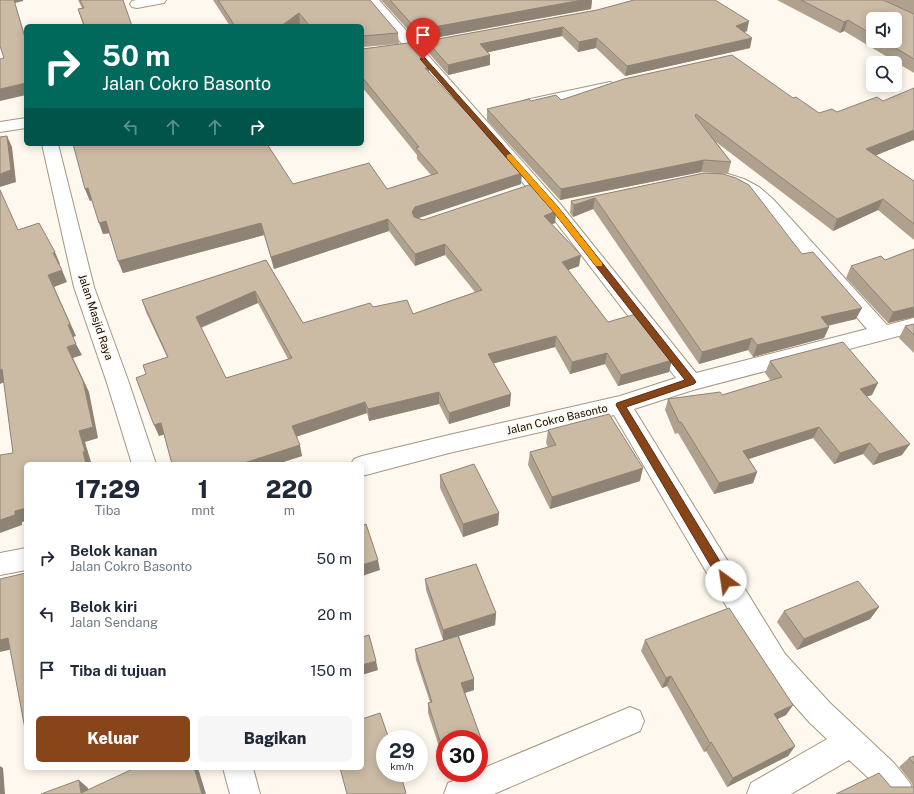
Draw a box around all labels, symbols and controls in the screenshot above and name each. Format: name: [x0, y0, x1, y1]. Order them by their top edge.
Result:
map controls: [866, 12, 902, 92]
button: sound: [866, 12, 902, 48]
pin: [406, 18, 440, 59]
icon: arrive: [412, 24, 434, 46]
text: 50 m: [102, 39, 170, 72]
icon: right: [36, 40, 88, 92]
button: search: [866, 56, 902, 92]
text: Jalan Cokro Basonto: [102, 73, 271, 94]
icon: left: [120, 116, 142, 138]
icon: ahead: [162, 116, 184, 138]
icon: ahead: [204, 116, 226, 138]
icon: right: [246, 116, 268, 138]
street label: Jalan Masjid Raya: [76, 272, 116, 362]
street label: Jalan Cokro Basonto: [505, 402, 609, 436]
text: 17:29: [75, 475, 140, 503]
text: 1: [198, 475, 208, 503]
text: 220: [266, 475, 313, 503]
text: Tiba: [95, 503, 121, 518]
text: mnt: [191, 503, 215, 518]
text: m: [284, 503, 295, 518]
text: Belok kanan: [70, 542, 157, 559]
icon: right: [36, 547, 58, 569]
text: 50 m: [317, 550, 352, 567]
text: Jalan Cokro Basonto: [70, 559, 192, 574]
position arrow: [705, 560, 747, 602]
text: Belok kiri: [70, 598, 137, 615]
icon: left: [36, 603, 58, 625]
text: 20 m: [317, 606, 352, 623]
text: Jalan Sendang: [70, 615, 158, 630]
icon: arrive: [36, 659, 58, 681]
text: Tiba di tujuan: [70, 662, 166, 679]
text: 150 m: [310, 662, 352, 679]
button: Keluar: [36, 716, 190, 762]
button: Bagikan: [198, 716, 352, 762]
speed limit sign: 30: [436, 730, 488, 782]
text: 29: [389, 739, 415, 763]
text: km/h: [390, 760, 414, 772]

